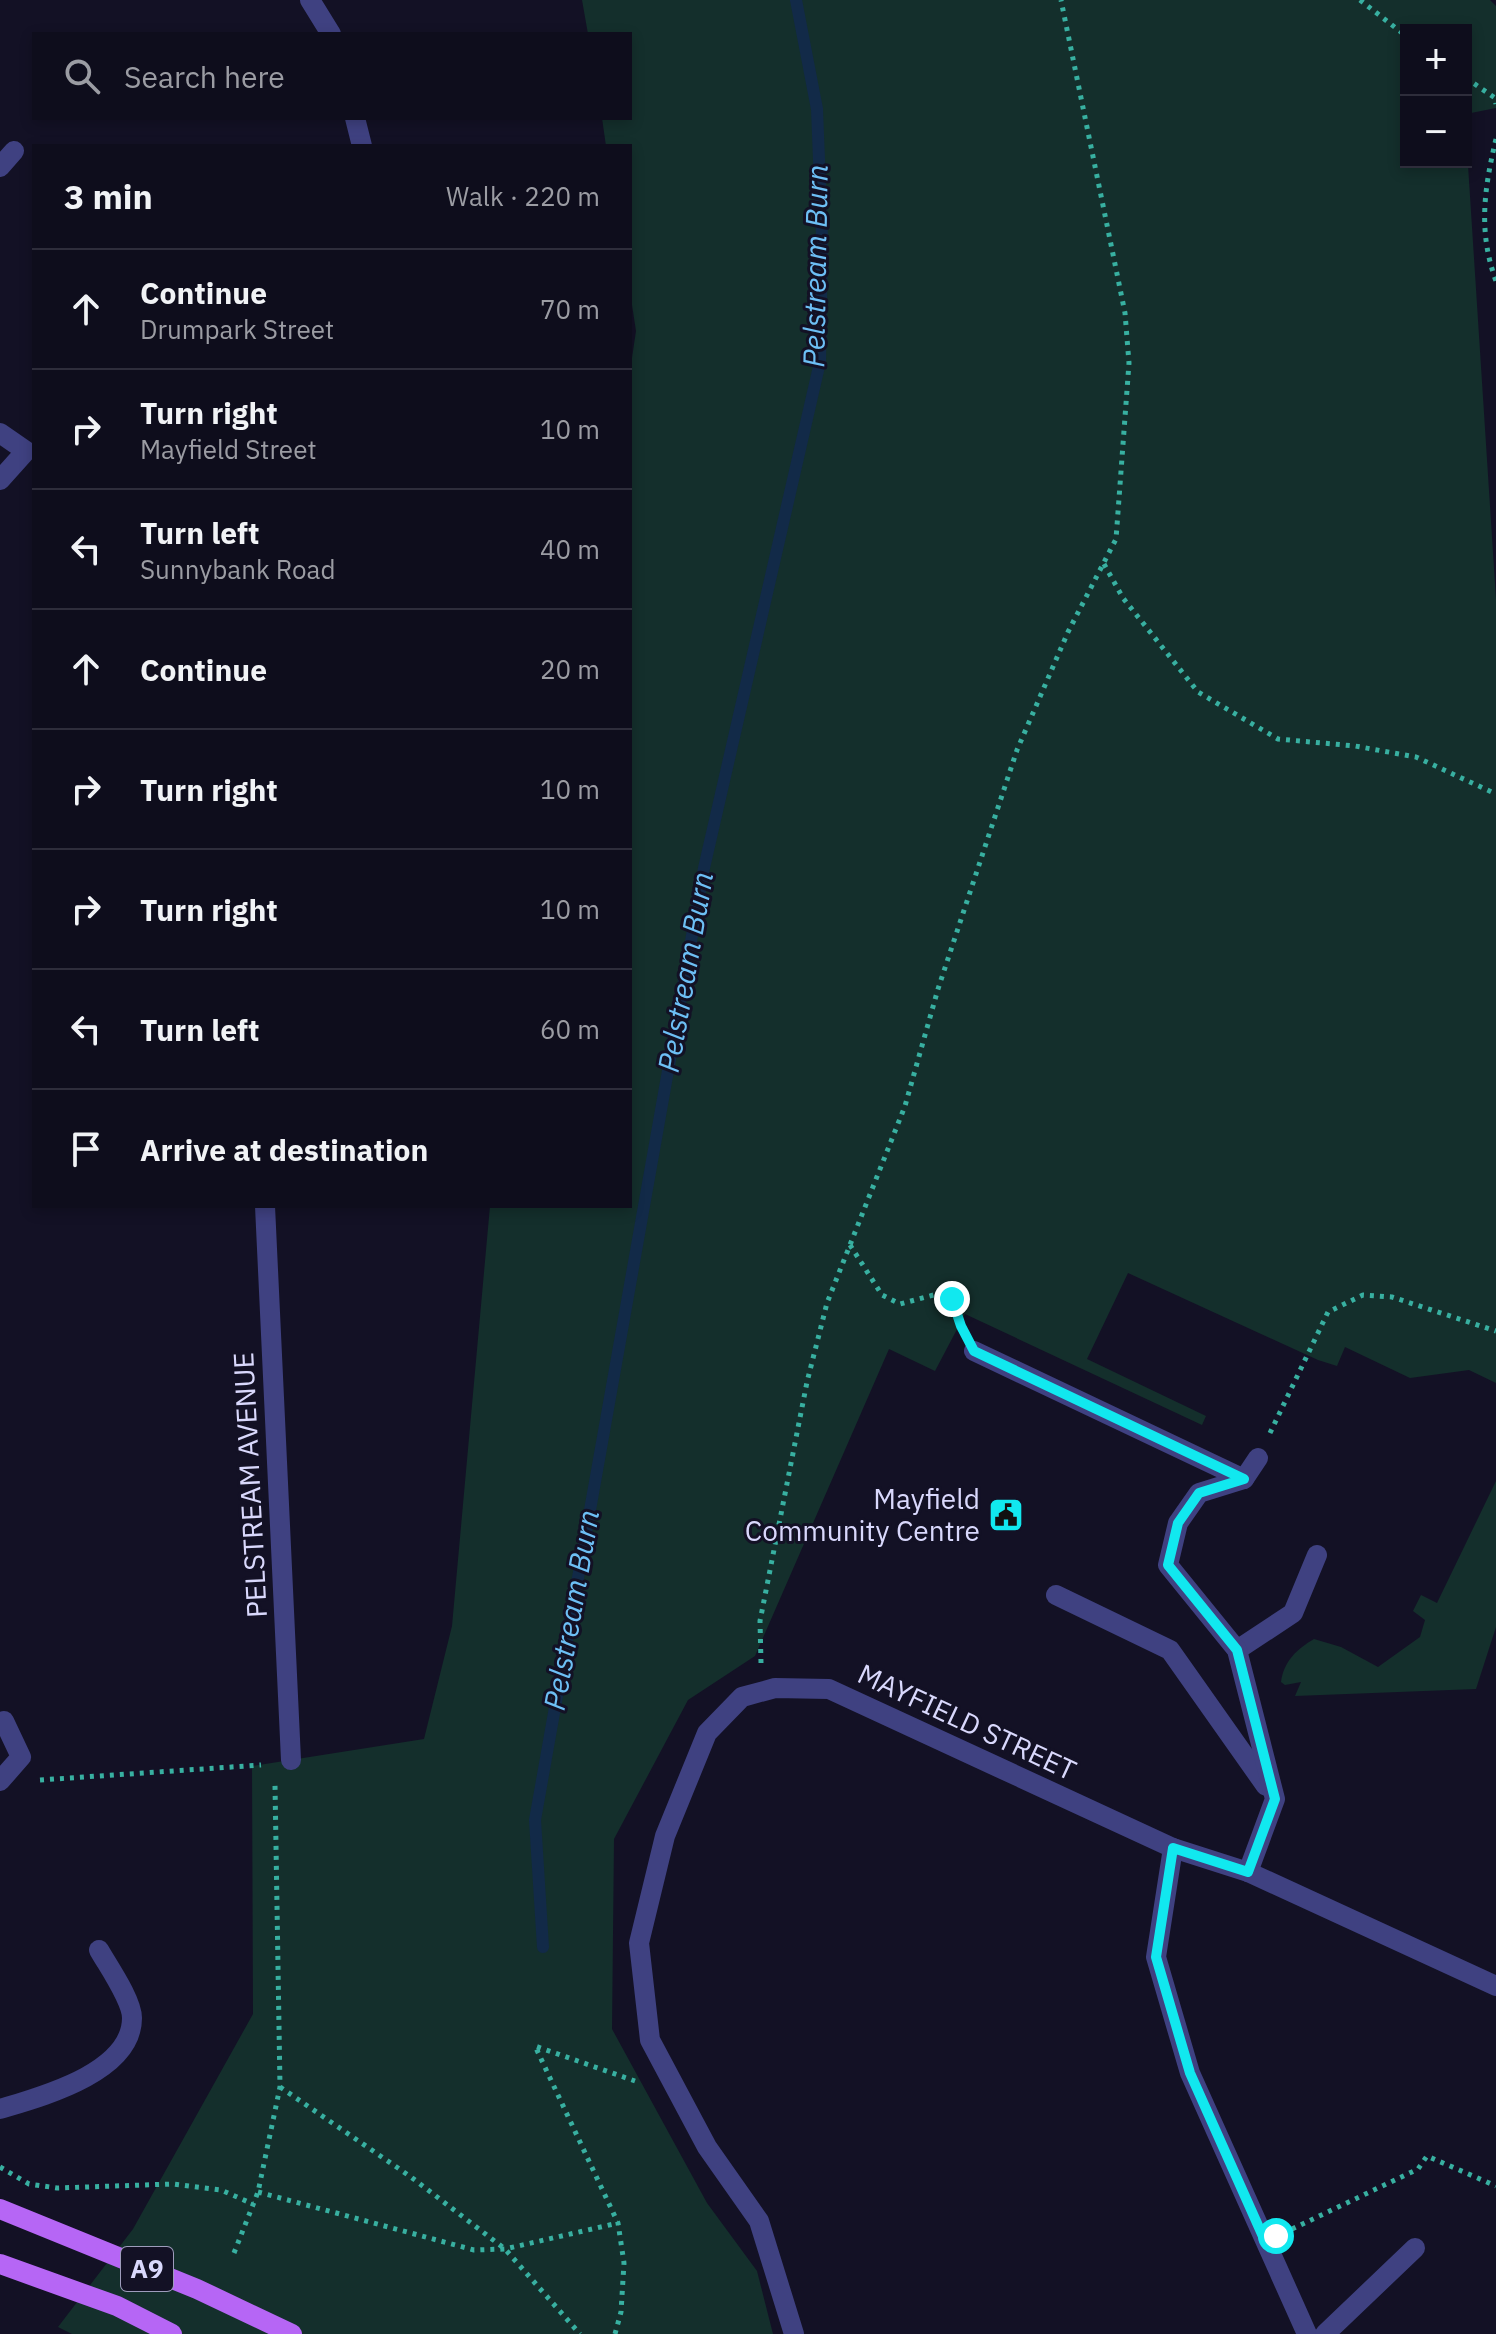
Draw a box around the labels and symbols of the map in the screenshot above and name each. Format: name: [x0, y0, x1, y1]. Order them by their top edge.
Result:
water label: Pelstream Burn: [793, 164, 836, 368]
water label: Pelstream Burn: [648, 868, 721, 1075]
route end: [934, 1281, 970, 1317]
street label: PELSTREAM AVENUE: [224, 1351, 275, 1619]
place label: Mayfield Community Centre: [745, 1480, 980, 1549]
public building icon: Mayfield Community Centre: [987, 1496, 1025, 1534]
water label: Pelstream Burn: [534, 1506, 607, 1713]
street label: MAYFIELD STREET: [852, 1655, 1082, 1788]
route start: [1258, 2218, 1294, 2254]
road number: A9: [121, 2247, 173, 2291]

